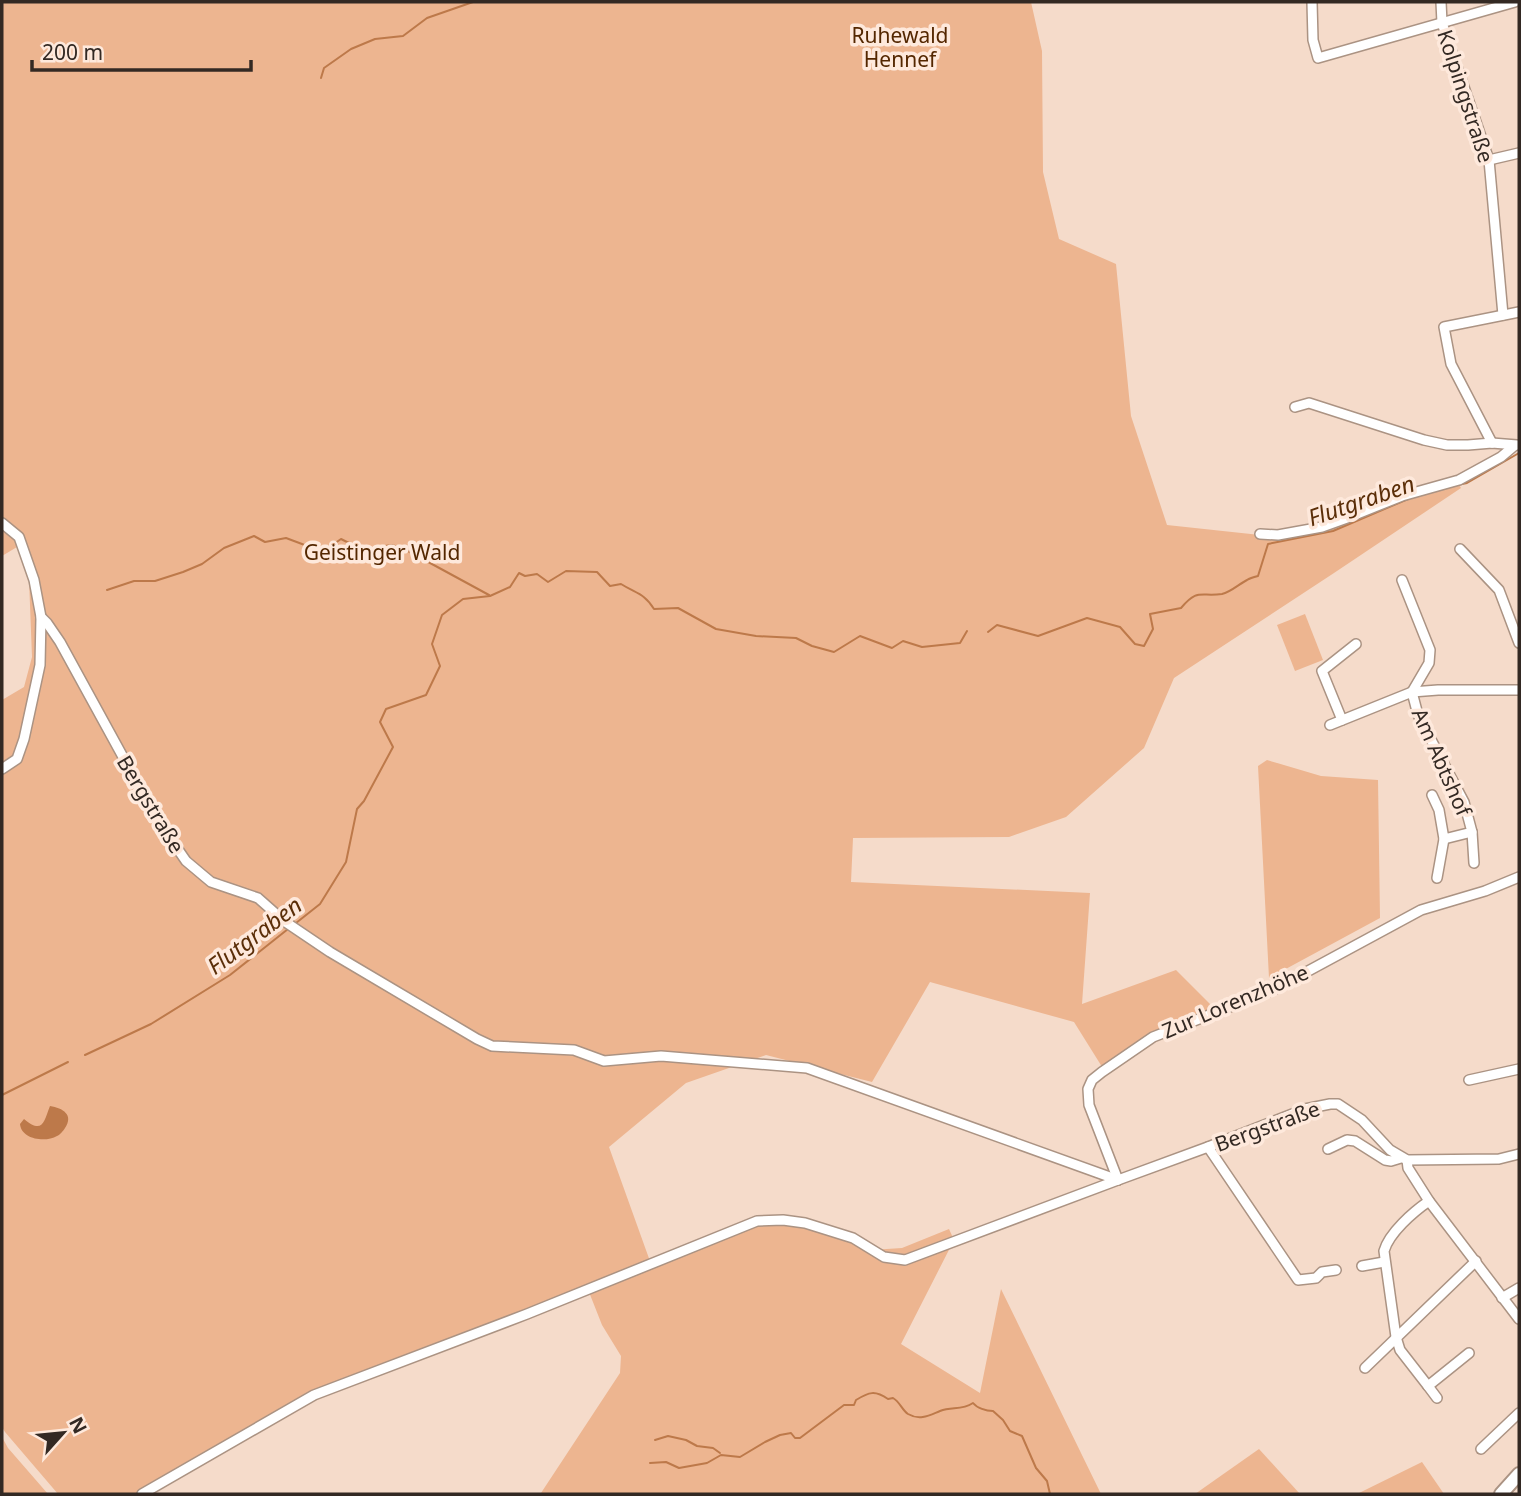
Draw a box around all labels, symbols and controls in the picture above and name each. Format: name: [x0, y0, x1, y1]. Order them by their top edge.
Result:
park label: Ruhewald Hennef: [851, 21, 949, 73]
street label: Kolpingstraße: [1431, 26, 1501, 166]
scale bar: [32, 28, 250, 72]
text: 200 m: [42, 38, 103, 66]
water label: Flutgraben: [1303, 467, 1419, 533]
park label: Geistinger Wald: [304, 538, 460, 566]
street label: Am Abtshof: [1406, 704, 1479, 822]
street label: Bergstraße: [111, 750, 191, 858]
water label: Flutgraben: [200, 889, 308, 981]
street label: Zur Lorenzhöhe: [1158, 958, 1312, 1044]
street label: Bergstraße: [1211, 1094, 1323, 1158]
north arrow: [28, 1398, 98, 1468]
text: N: [63, 1412, 93, 1438]

